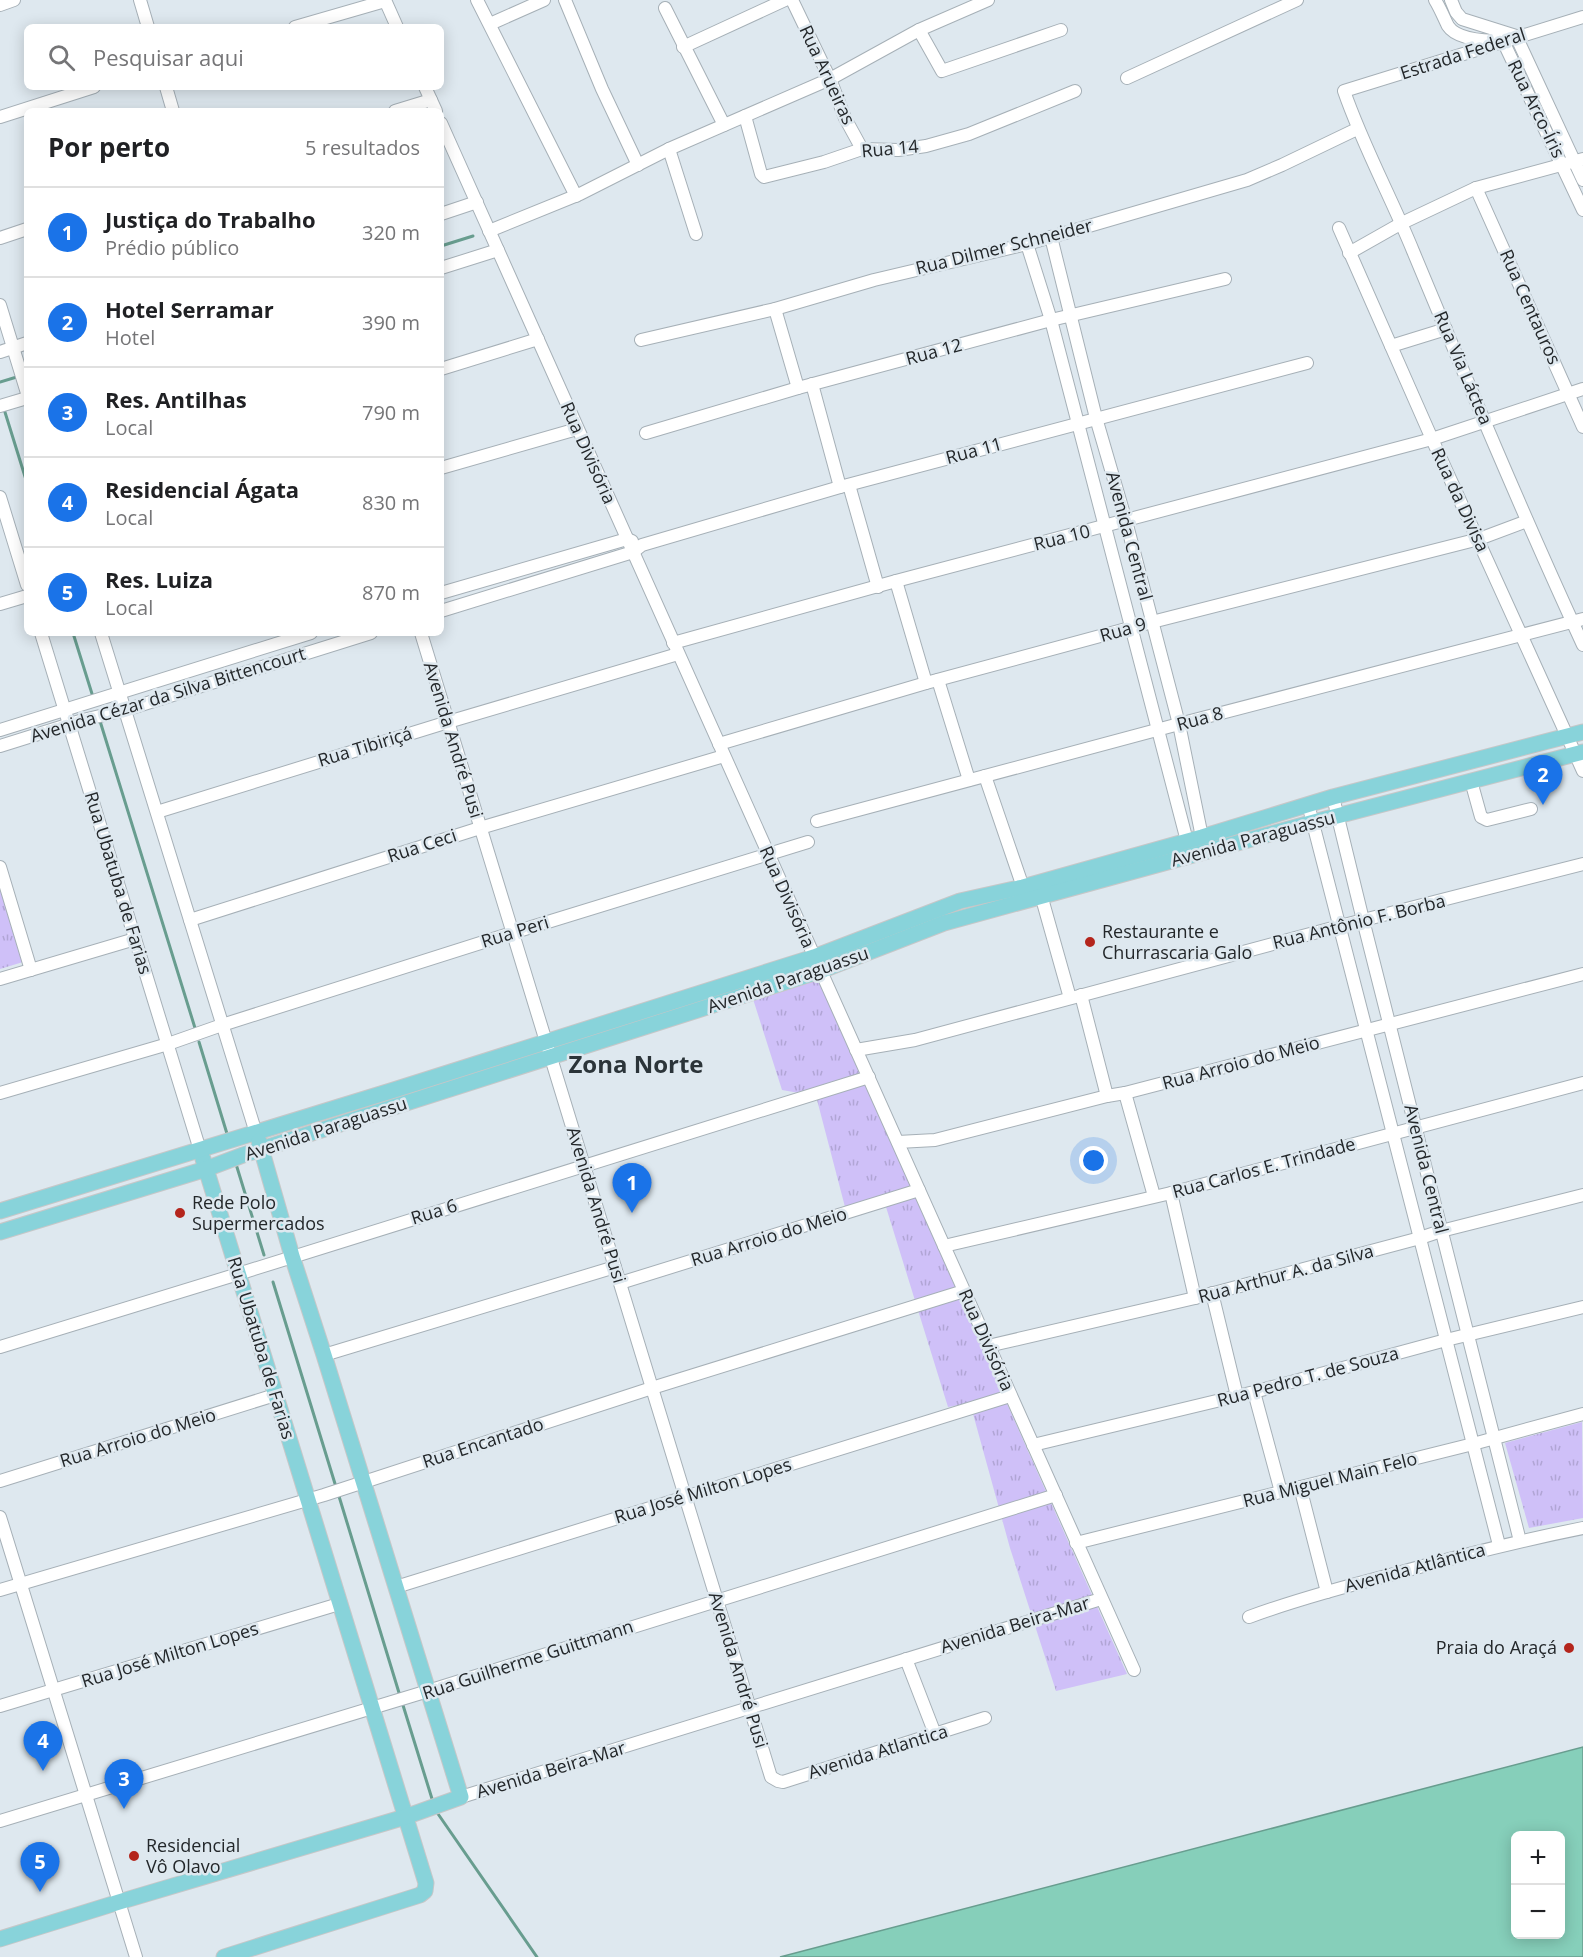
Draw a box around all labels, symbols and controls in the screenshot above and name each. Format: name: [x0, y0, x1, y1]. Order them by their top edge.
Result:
street label: Rua Arueiras: [794, 21, 861, 128]
street label: Estrada Federal: [1397, 21, 1528, 85]
search box: [24, 24, 444, 90]
icon: search: [45, 41, 78, 74]
text: Pesquisar aqui: [93, 42, 244, 72]
street label: Rua Arco-Íris: [1503, 56, 1571, 162]
text: Por perto: [48, 129, 170, 165]
text: 5 resultados: [305, 134, 420, 161]
street label: Rua 14: [860, 134, 920, 162]
text: Justiça do Trabalho: [105, 204, 316, 234]
street label: Rua Dilmer Schneider: [913, 212, 1095, 280]
text: 1: [62, 219, 73, 246]
text: 320 m: [362, 219, 420, 246]
text: Prédio público: [105, 234, 239, 261]
street label: Rua Centauros: [1495, 245, 1567, 368]
text: Hotel Serramar: [105, 294, 274, 324]
street label: Rua Via Láctea: [1429, 307, 1499, 428]
text: 2: [62, 309, 73, 336]
text: 390 m: [362, 309, 420, 336]
text: Hotel: [105, 324, 155, 351]
street label: Rua 12: [903, 332, 965, 370]
text: Res. Antilhas: [105, 384, 247, 414]
street label: Rua Divisória: [556, 398, 622, 507]
text: 3: [62, 399, 73, 426]
text: 790 m: [362, 399, 420, 426]
text: Local: [105, 414, 153, 441]
street label: Rua 11: [943, 431, 1005, 469]
street label: Rua da Divisa: [1426, 444, 1496, 556]
street label: Avenida Central: [1101, 469, 1159, 603]
text: Residencial Ágata: [105, 474, 299, 504]
text: 4: [62, 489, 73, 516]
text: 830 m: [362, 489, 420, 516]
text: Local: [105, 504, 153, 531]
street label: Rua 10: [1031, 518, 1093, 556]
text: Res. Luiza: [105, 564, 213, 594]
text: 5: [62, 579, 73, 606]
text: 870 m: [362, 579, 420, 606]
text: Local: [105, 594, 153, 621]
street label: Rua 9: [1097, 611, 1149, 647]
street label: Avenida Cézar da Silva Bittencourt: [27, 641, 308, 747]
street label: Avenida André Pusi: [419, 659, 489, 821]
street label: Rua 8: [1174, 700, 1226, 736]
street label: Rua Tibiriçá: [315, 720, 415, 772]
pin: 2: [1524, 756, 1562, 805]
street label: Rua Ubatuba de Farias: [80, 788, 158, 977]
street label: Avenida Paraguassu: [1168, 805, 1337, 871]
street label: Rua Ceci: [384, 823, 459, 867]
street label: Rua Divisória: [755, 842, 821, 951]
street label: Rua Antônio F. Borba: [1270, 888, 1448, 954]
street label: Rua Peri: [478, 909, 552, 953]
place label: Restaurante e Churrascaria Galo: [1102, 919, 1252, 964]
marker: Restaurante e Churrascaria Galo: [1083, 935, 1097, 949]
street label: Avenida Paraguassu: [704, 940, 871, 1018]
street label: Rua Arroio do Meio: [1159, 1029, 1322, 1095]
district label: Zona Norte: [568, 1047, 704, 1080]
street label: Avenida Paraguassu: [242, 1091, 410, 1166]
street label: Avenida Central: [1399, 1102, 1455, 1236]
street label: Avenida André Pusi: [562, 1124, 632, 1286]
street label: Rua Carlos E. Trindade: [1170, 1131, 1358, 1203]
your location: [1079, 1146, 1108, 1175]
pin: 1: [612, 1164, 652, 1213]
place label: Rede Polo Supermercados: [192, 1190, 325, 1235]
street label: Rua 6: [408, 1193, 460, 1229]
street label: Rua Arroio do Meio: [688, 1201, 850, 1271]
marker: Rede Polo Supermercados: [173, 1206, 187, 1220]
street label: Rua Arthur A. da Silva: [1195, 1238, 1376, 1308]
street label: Rua Ubatuba de Farias: [223, 1253, 301, 1442]
street label: Rua Divisória: [954, 1285, 1020, 1394]
street label: Rua Pedro T. de Souza: [1214, 1340, 1401, 1412]
street label: Rua Arroio do Meio: [57, 1402, 219, 1472]
street label: Rua Encantado: [419, 1411, 546, 1473]
street label: Rua Miguel Main Felo: [1240, 1446, 1419, 1512]
street label: Rua José Milton Lopes: [611, 1452, 794, 1528]
street label: Avenida Atlântica: [1342, 1537, 1488, 1597]
street label: Avenida André Pusi: [704, 1589, 774, 1751]
street label: Avenida Beira-Mar: [937, 1590, 1093, 1658]
street label: Rua Guilherme Guittmann: [419, 1614, 636, 1704]
street label: Rua José Milton Lopes: [78, 1616, 261, 1692]
place label: Praia do Araçá: [1436, 1635, 1557, 1659]
marker: Praia do Araçá: [1562, 1641, 1576, 1655]
street label: Avenida Atlantica: [805, 1718, 950, 1784]
pin: 4: [24, 1722, 63, 1771]
street label: Avenida Beira-Mar: [473, 1735, 629, 1803]
pin: 3: [104, 1760, 144, 1809]
map controls: [1511, 1831, 1565, 1939]
button: +: [1511, 1831, 1565, 1885]
place label: Residencial Vô Olavo: [146, 1833, 240, 1878]
pin: 5: [20, 1842, 60, 1892]
marker: Residencial Vô Olavo: [127, 1849, 141, 1863]
button: −: [1511, 1885, 1565, 1939]

